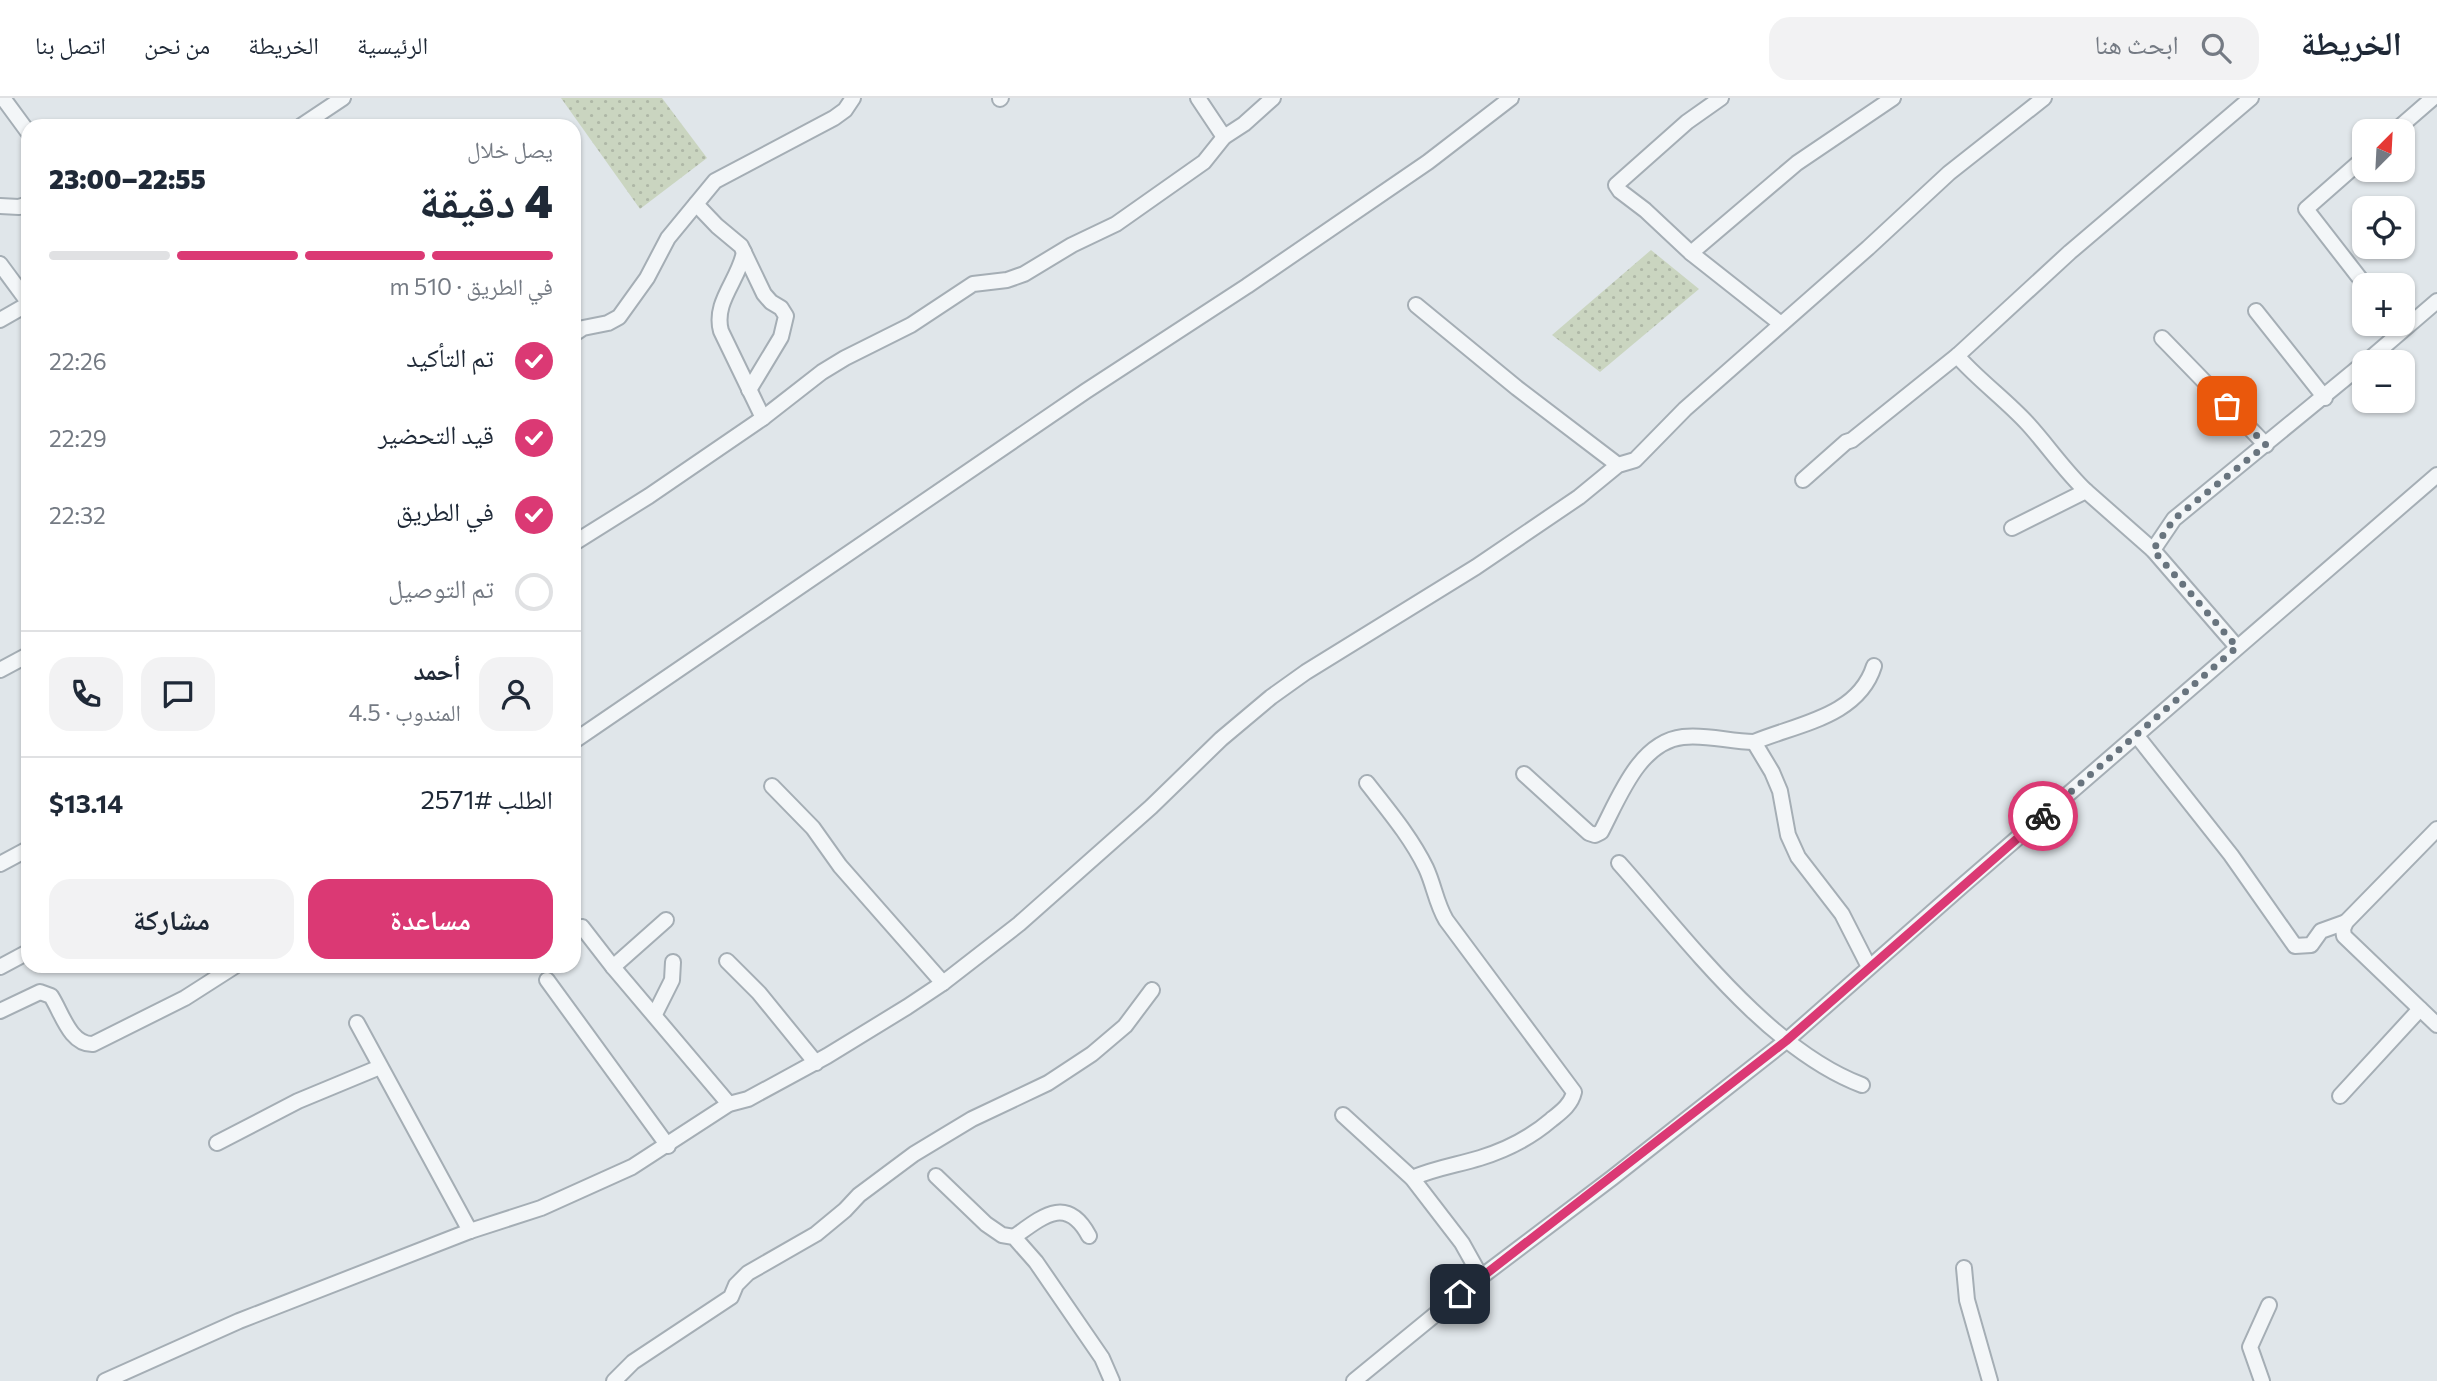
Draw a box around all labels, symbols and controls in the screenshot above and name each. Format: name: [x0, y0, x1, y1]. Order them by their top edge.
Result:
search box: [1769, 17, 2259, 80]
text: الخريطة: [2301, 21, 2402, 62]
text: ابحث هنا: [2094, 28, 2179, 59]
icon: search: [2197, 29, 2235, 67]
text: اتصل بنا: [35, 30, 106, 59]
text: من نحن: [144, 30, 210, 59]
text: الخريطة: [248, 30, 319, 59]
text: الرئيسية: [357, 30, 428, 59]
north arrow: [2352, 119, 2415, 182]
map controls: [2352, 119, 2415, 413]
text: يصل خلال: [467, 135, 553, 163]
text: 22:55–23:00: [49, 163, 206, 194]
text: 4 دقيقة: [419, 171, 553, 227]
button: locate: [2352, 196, 2415, 259]
text: في الطريق · 510 m: [390, 272, 553, 300]
button: +: [2352, 273, 2415, 336]
text: تم التأكيد: [406, 341, 494, 372]
icon: check: [515, 342, 553, 380]
text: 22:26: [49, 347, 107, 375]
button: −: [2352, 350, 2415, 413]
pin: [2197, 376, 2257, 436]
icon: bag: [2208, 387, 2246, 425]
text: قيد التحضير: [378, 418, 494, 449]
icon: check: [515, 419, 553, 457]
text: 22:29: [49, 424, 107, 452]
text: في الطريق: [396, 495, 494, 526]
icon: check: [515, 496, 553, 534]
text: 22:32: [49, 501, 106, 529]
text: تم التوصيل: [388, 572, 494, 603]
text: أحمد: [413, 654, 461, 685]
button: phone: [49, 657, 123, 731]
button: chat: [141, 657, 215, 731]
button: person: [479, 657, 553, 731]
text: المندوب · 4.5: [348, 698, 461, 726]
courier: [2008, 781, 2078, 851]
text: الطلب #2571: [420, 783, 553, 814]
text: $13.14: [49, 787, 123, 818]
icon: bike: [2024, 797, 2062, 835]
button: مشاركة: [49, 879, 294, 959]
button: مساعدة: [308, 879, 553, 959]
pin: [1430, 1264, 1490, 1324]
icon: home: [1441, 1275, 1479, 1313]

